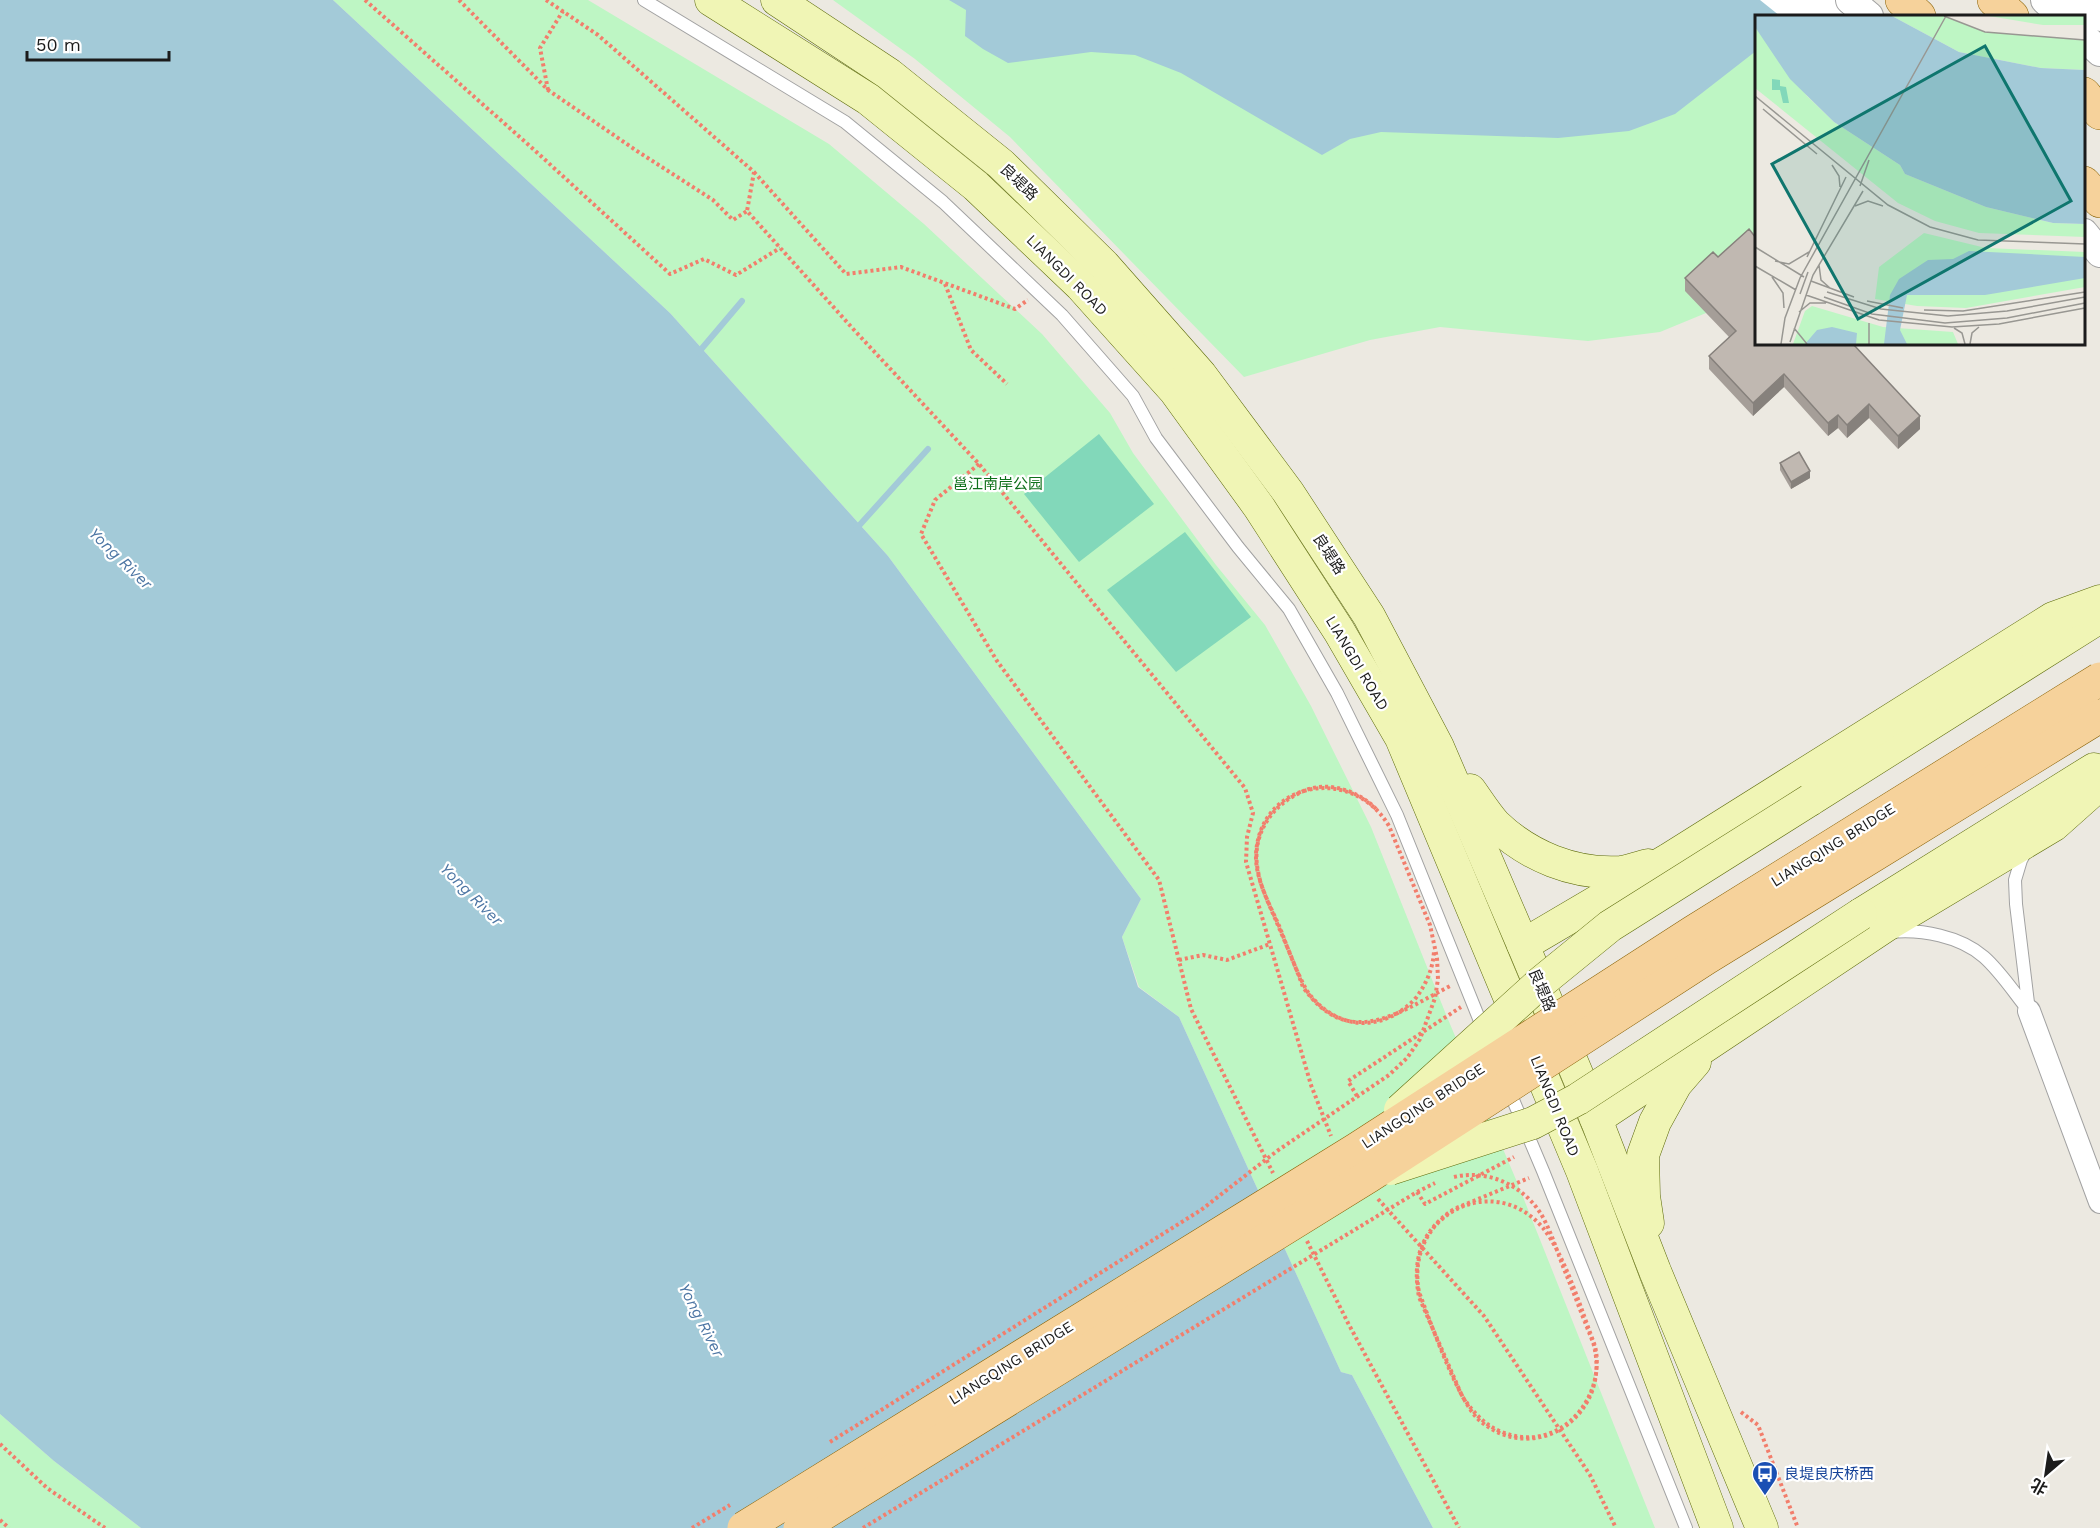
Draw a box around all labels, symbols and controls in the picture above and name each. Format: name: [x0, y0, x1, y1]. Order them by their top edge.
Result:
inset map: [1755, 15, 2085, 345]
scale bar: [27, 24, 170, 62]
text: 50 m: [36, 34, 81, 55]
street label: 良堤路: [997, 160, 1041, 204]
street label: LIANGDI ROAD: [1023, 231, 1111, 319]
park label: 邕江南岸公园: [953, 475, 1043, 493]
water label: Yong River: [85, 524, 157, 594]
street label: 良堤路: [1309, 530, 1349, 578]
street label: LIANGDI ROAD: [1322, 612, 1392, 714]
street label: LIANGQING BRIDGE: [1767, 799, 1899, 891]
water label: Yong River: [437, 859, 507, 930]
street label: 良堤路: [1525, 966, 1559, 1014]
street label: LIANGDI ROAD: [1527, 1053, 1583, 1159]
street label: LIANGQING BRIDGE: [1358, 1059, 1488, 1153]
water label: Yong River: [675, 1280, 729, 1361]
street label: LIANGQING BRIDGE: [945, 1317, 1077, 1409]
north arrow: [2016, 1444, 2076, 1504]
bus stop icon: 良堤良庆桥西: [1750, 1459, 1780, 1497]
place label: 良堤良庆桥西: [1784, 1465, 1874, 1483]
text: 北: [2027, 1474, 2051, 1499]

